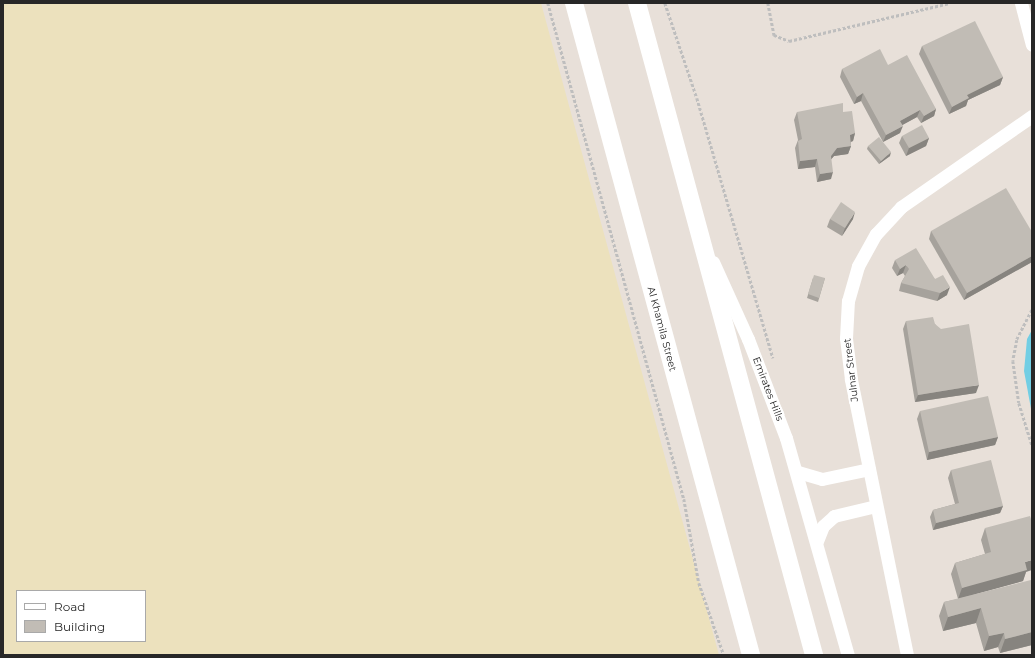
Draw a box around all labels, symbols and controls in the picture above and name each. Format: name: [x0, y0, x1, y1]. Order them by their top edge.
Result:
street label: Al Khamila Street: [645, 285, 679, 373]
street label: Julnar Street: [841, 338, 861, 402]
street label: Emirates Hills: [750, 355, 786, 423]
legend: [16, 590, 146, 642]
text: Road: [54, 599, 85, 614]
text: Building: [54, 619, 105, 634]

